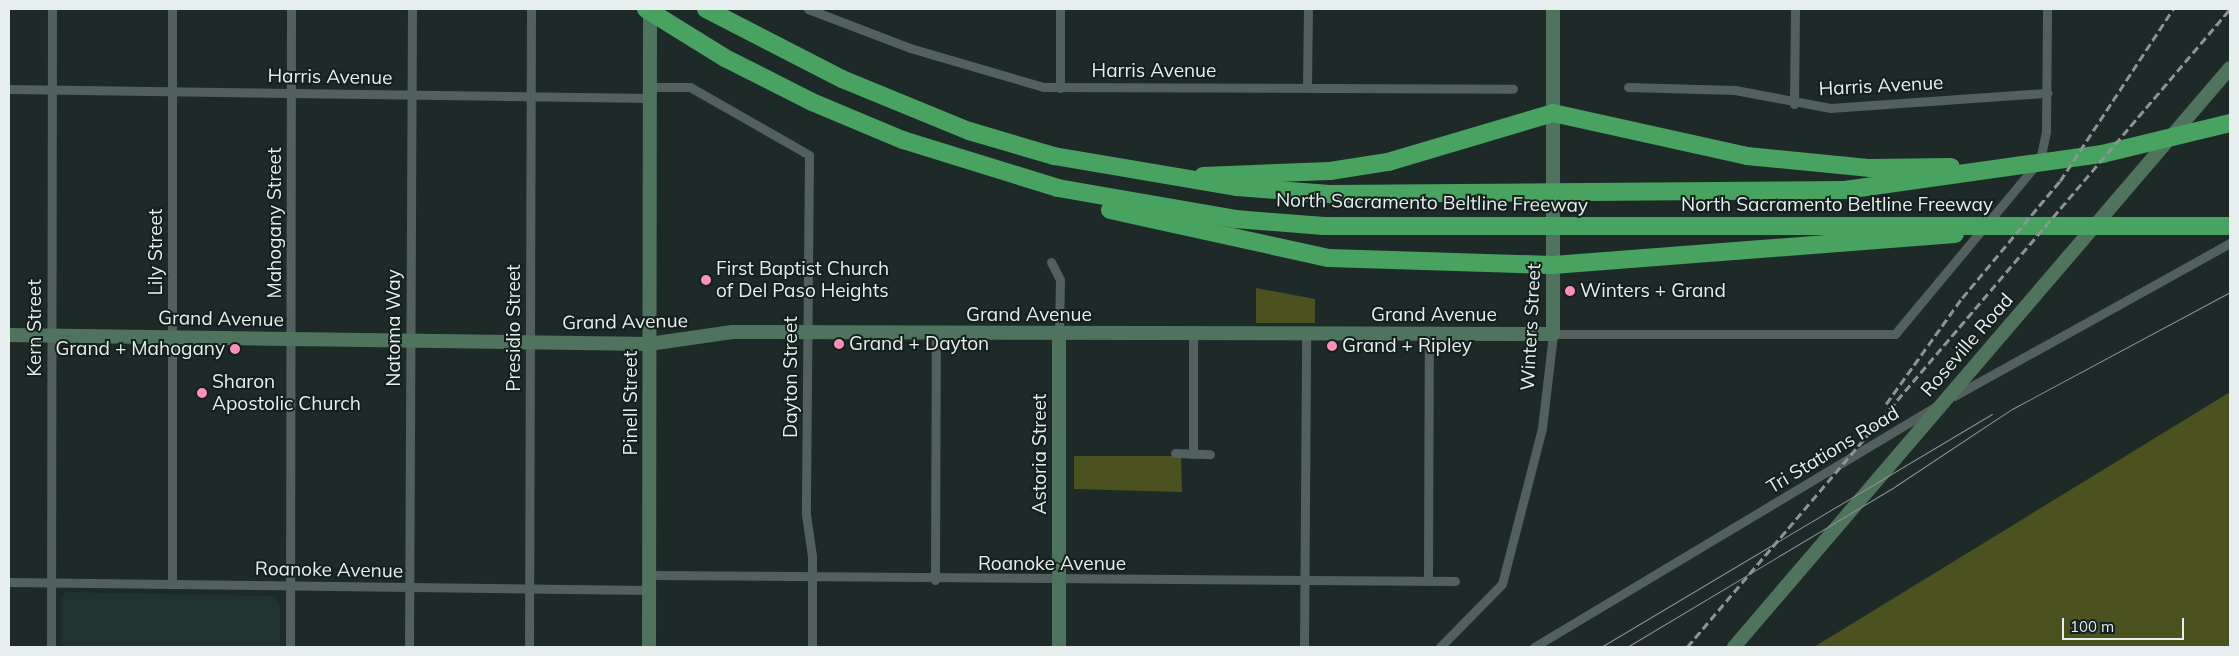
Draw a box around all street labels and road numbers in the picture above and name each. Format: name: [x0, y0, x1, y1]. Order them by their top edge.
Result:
street label: Harris Avenue: [1092, 60, 1216, 82]
street label: Harris Avenue: [267, 65, 393, 89]
street label: Harris Avenue: [1818, 71, 1944, 101]
street label: Mahogany Street: [264, 147, 286, 299]
street label: North Sacramento Beltline Freeway: [1276, 189, 1588, 217]
street label: North Sacramento Beltline Freeway: [1681, 194, 1993, 216]
street label: Lily Street: [145, 209, 167, 295]
street label: Winters Street: [1516, 263, 1546, 391]
street label: Presidio Street: [503, 264, 525, 392]
street label: Natoma Way: [383, 269, 405, 387]
street label: Kern Street: [24, 279, 46, 377]
street label: Roseville Road: [1916, 289, 2018, 401]
street label: Grand Avenue: [966, 304, 1092, 326]
street label: Grand Avenue: [1371, 304, 1497, 326]
street label: Grand Avenue: [158, 307, 284, 331]
street label: Grand Avenue: [562, 310, 688, 334]
street label: Dayton Street: [780, 316, 802, 438]
street label: Pinell Street: [620, 351, 642, 455]
street label: Astoria Street: [1029, 394, 1051, 514]
street label: Tri Stations Road: [1763, 402, 1903, 498]
street label: Roanoke Avenue: [978, 553, 1126, 575]
street label: Roanoke Avenue: [255, 557, 403, 583]

